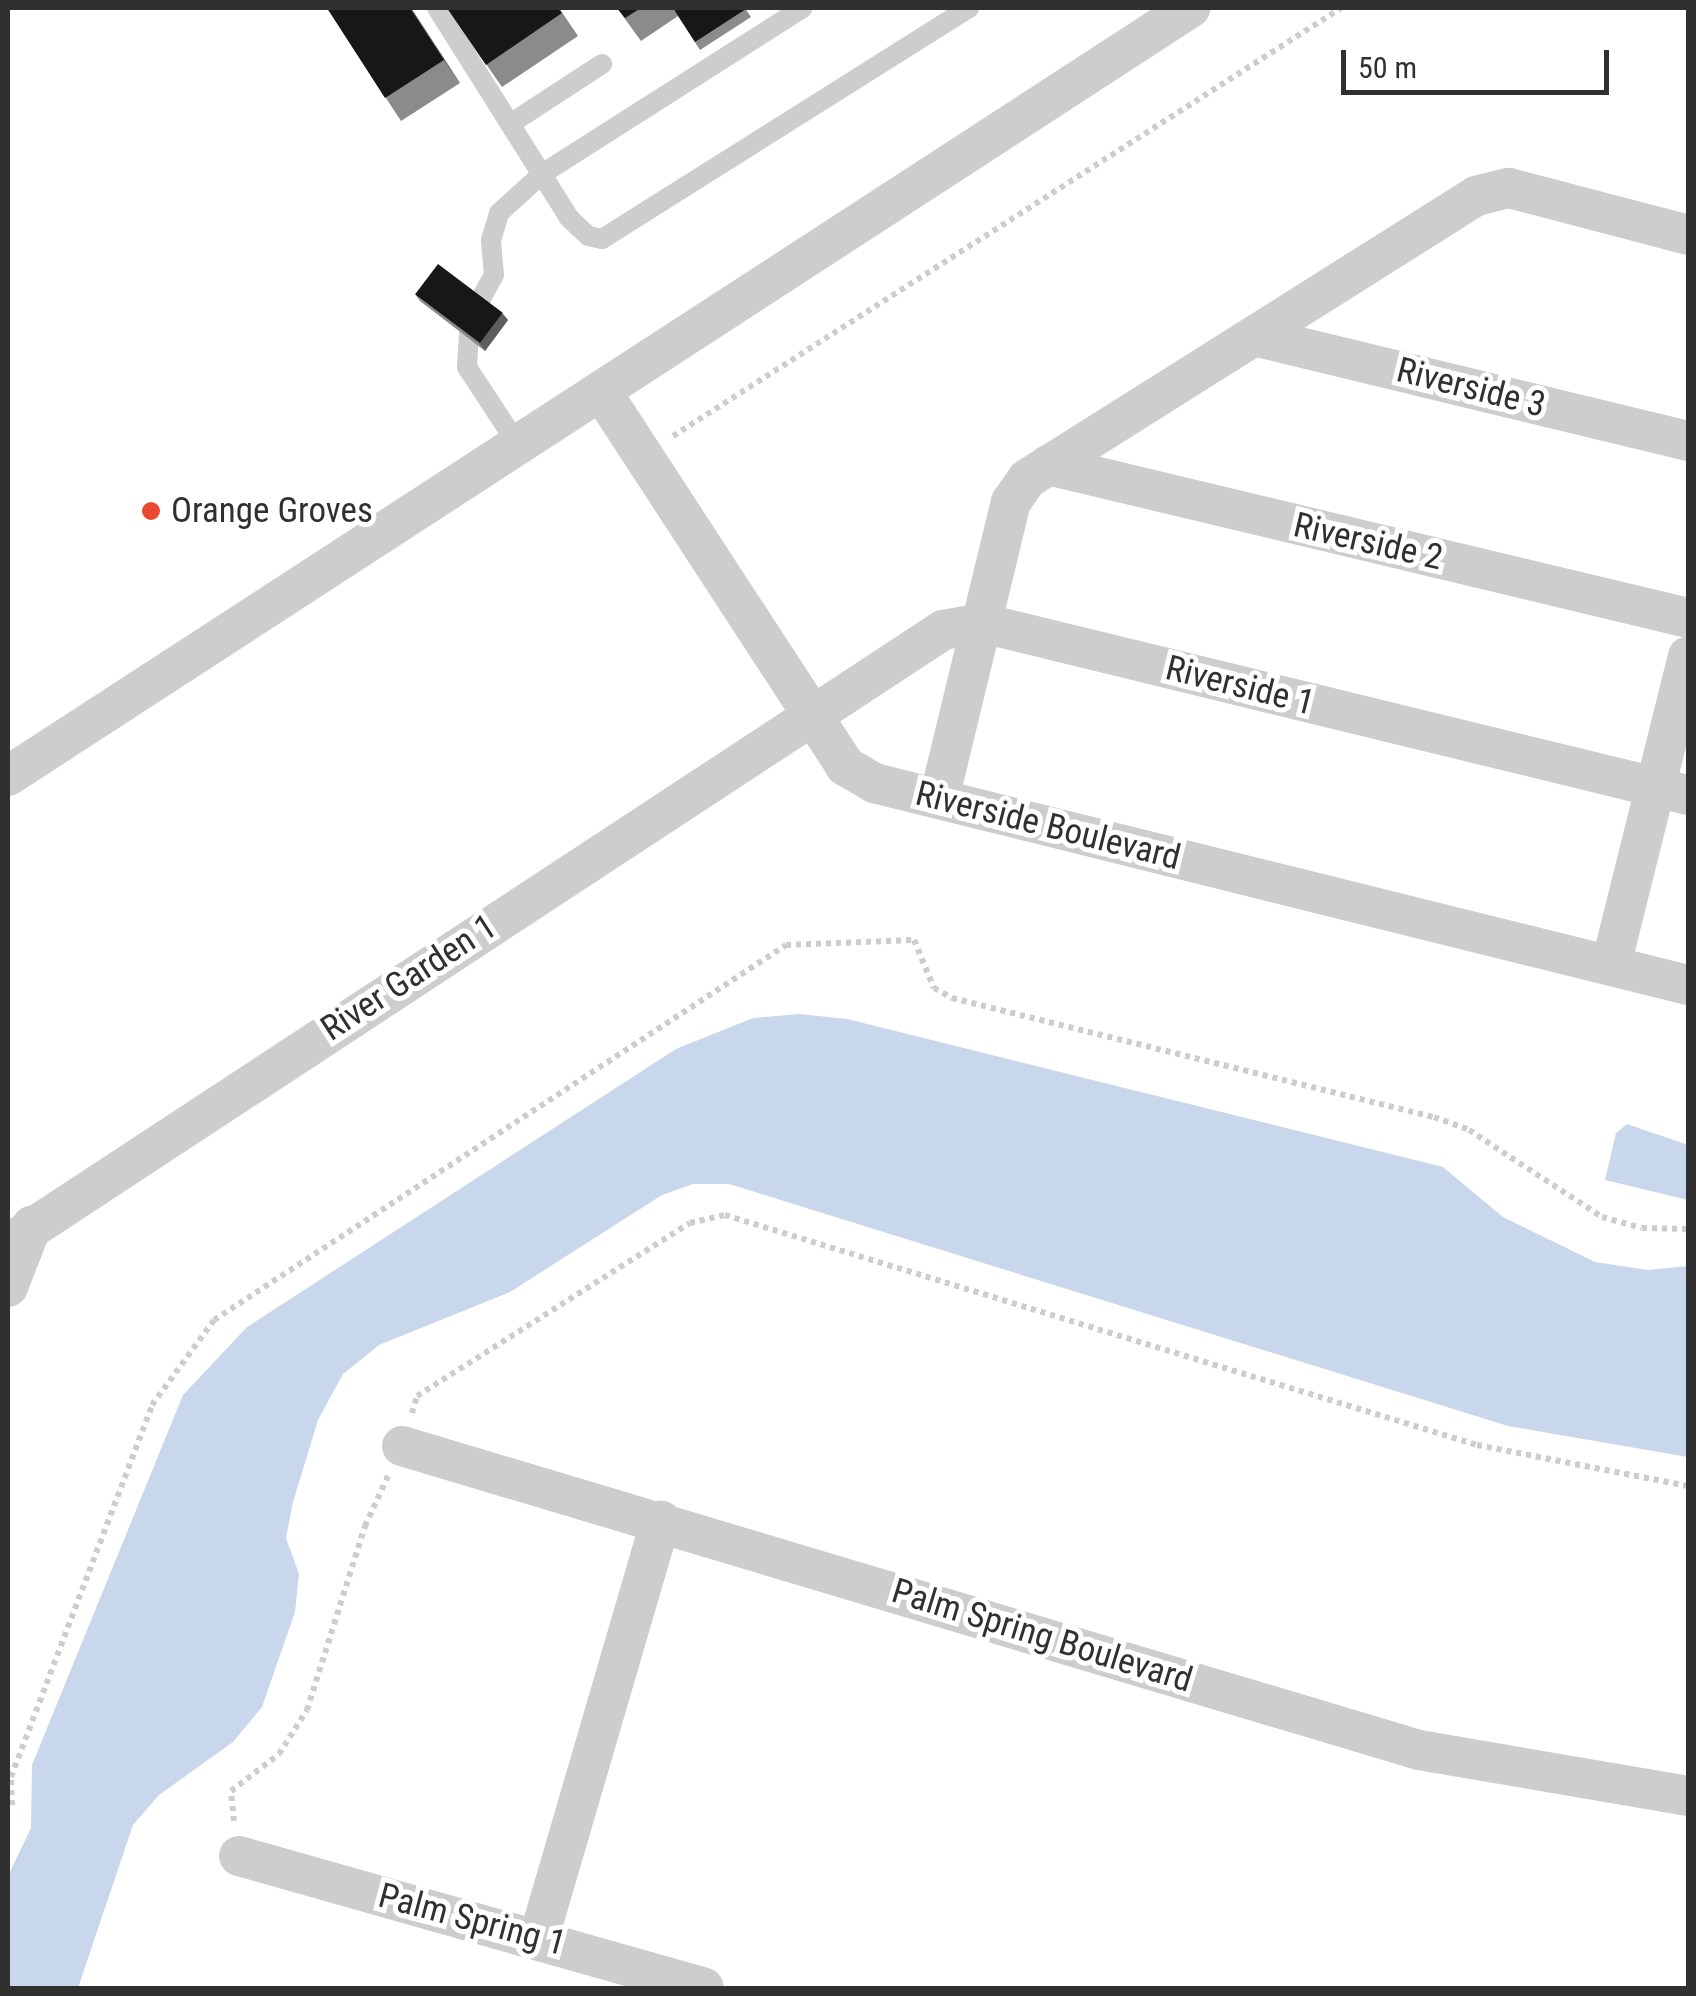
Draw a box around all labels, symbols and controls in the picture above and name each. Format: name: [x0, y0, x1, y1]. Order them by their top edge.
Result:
scale bar: [1346, 30, 1614, 92]
text: 50 m: [1358, 50, 1417, 85]
street label: Riverside 3: [1392, 349, 1550, 427]
place label: Orange Groves: [171, 490, 373, 532]
marker: Orange Groves: [140, 500, 162, 522]
street label: Riverside 2: [1289, 504, 1447, 580]
street label: Riverside 1: [1161, 647, 1319, 725]
street label: Riverside Boulevard: [911, 773, 1185, 879]
street label: River Garden 1: [314, 906, 504, 1050]
street label: Palm Spring Boulevard: [887, 1570, 1197, 1702]
street label: Palm Spring 1: [374, 1875, 570, 1965]

